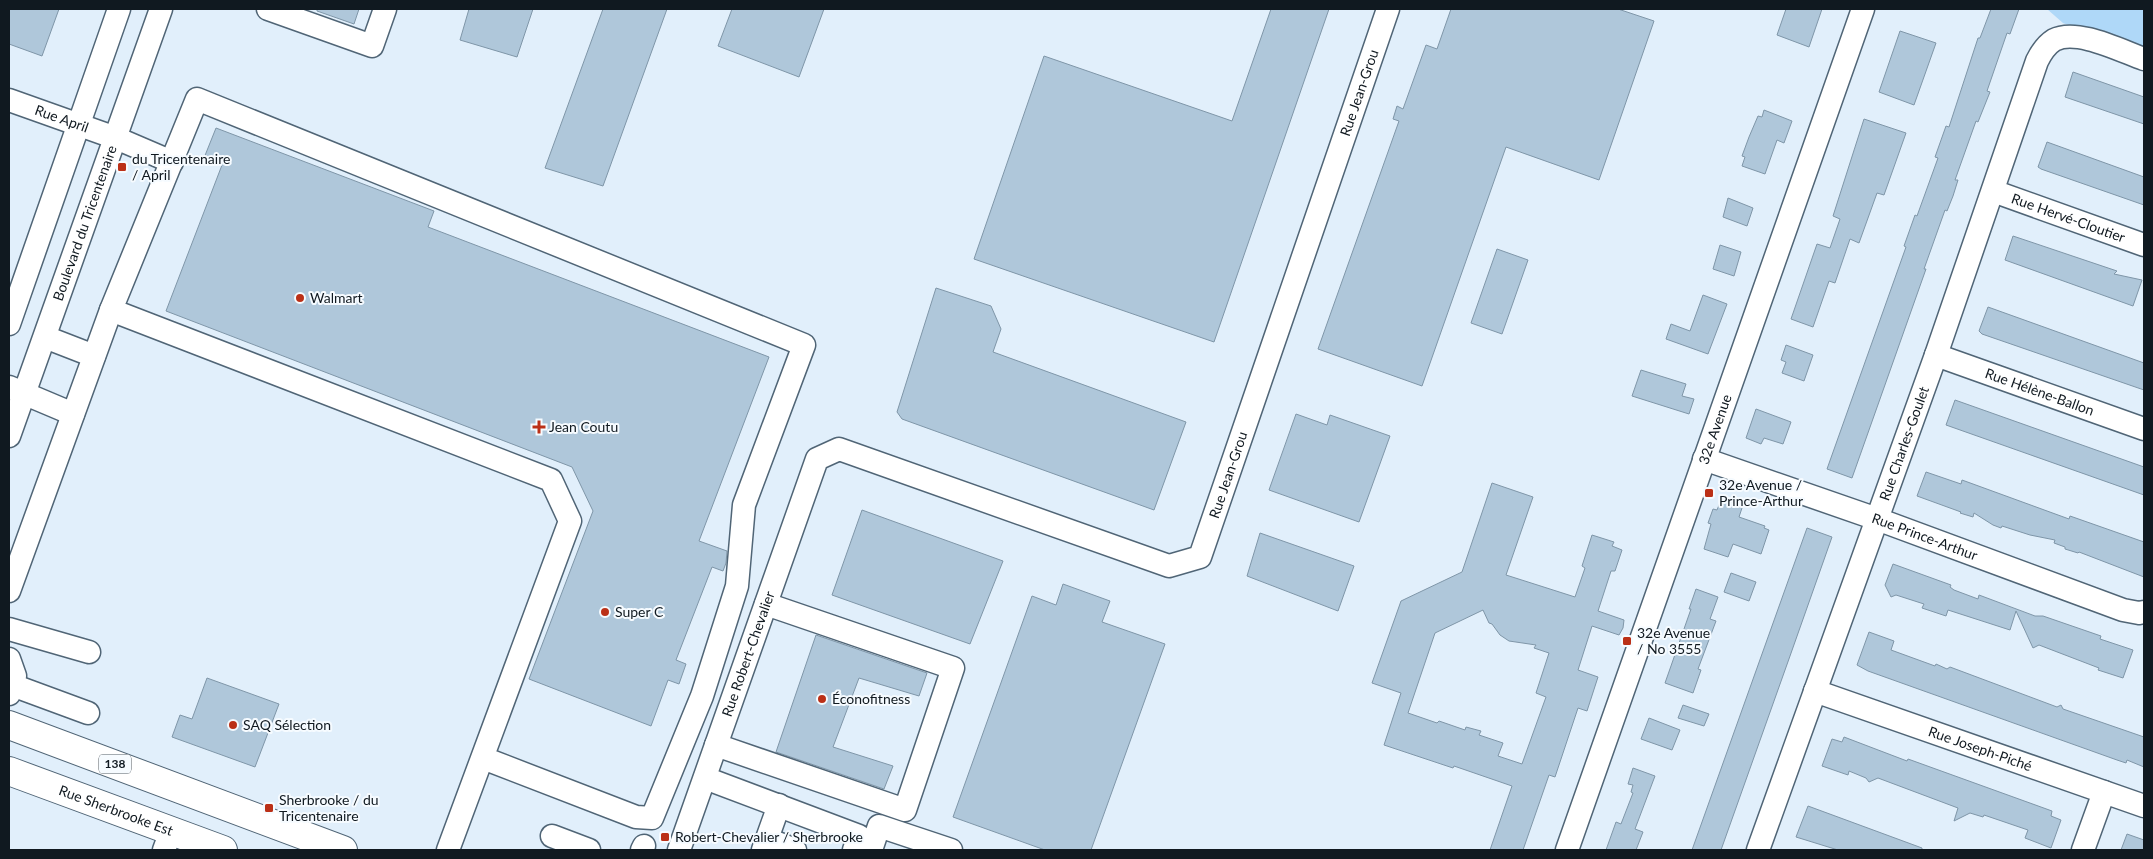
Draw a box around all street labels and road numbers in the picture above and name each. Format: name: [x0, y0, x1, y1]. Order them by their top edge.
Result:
street label: Rue Jean-Grou: [1336, 47, 1382, 138]
street label: Rue April: [33, 101, 91, 136]
street label: Boulevard du Tricentenaire: [49, 143, 120, 303]
street label: Rue Hervé-Cloutier: [2009, 189, 2128, 246]
street label: Rue Hélène-Ballon: [1983, 364, 2097, 419]
street label: Rue Charles-Goulet: [1875, 384, 1932, 503]
street label: 32e Avenue: [1694, 392, 1735, 466]
street label: Rue Jean-Grou: [1205, 429, 1250, 520]
street label: Rue Prince-Arthur: [1870, 509, 1980, 563]
street label: Rue Robert-Chevalier: [718, 589, 778, 719]
street label: Rue Joseph-Piché: [1926, 722, 2034, 774]
road number: 138: [99, 754, 131, 774]
street label: Rue Sherbrooke Est: [57, 781, 176, 839]

